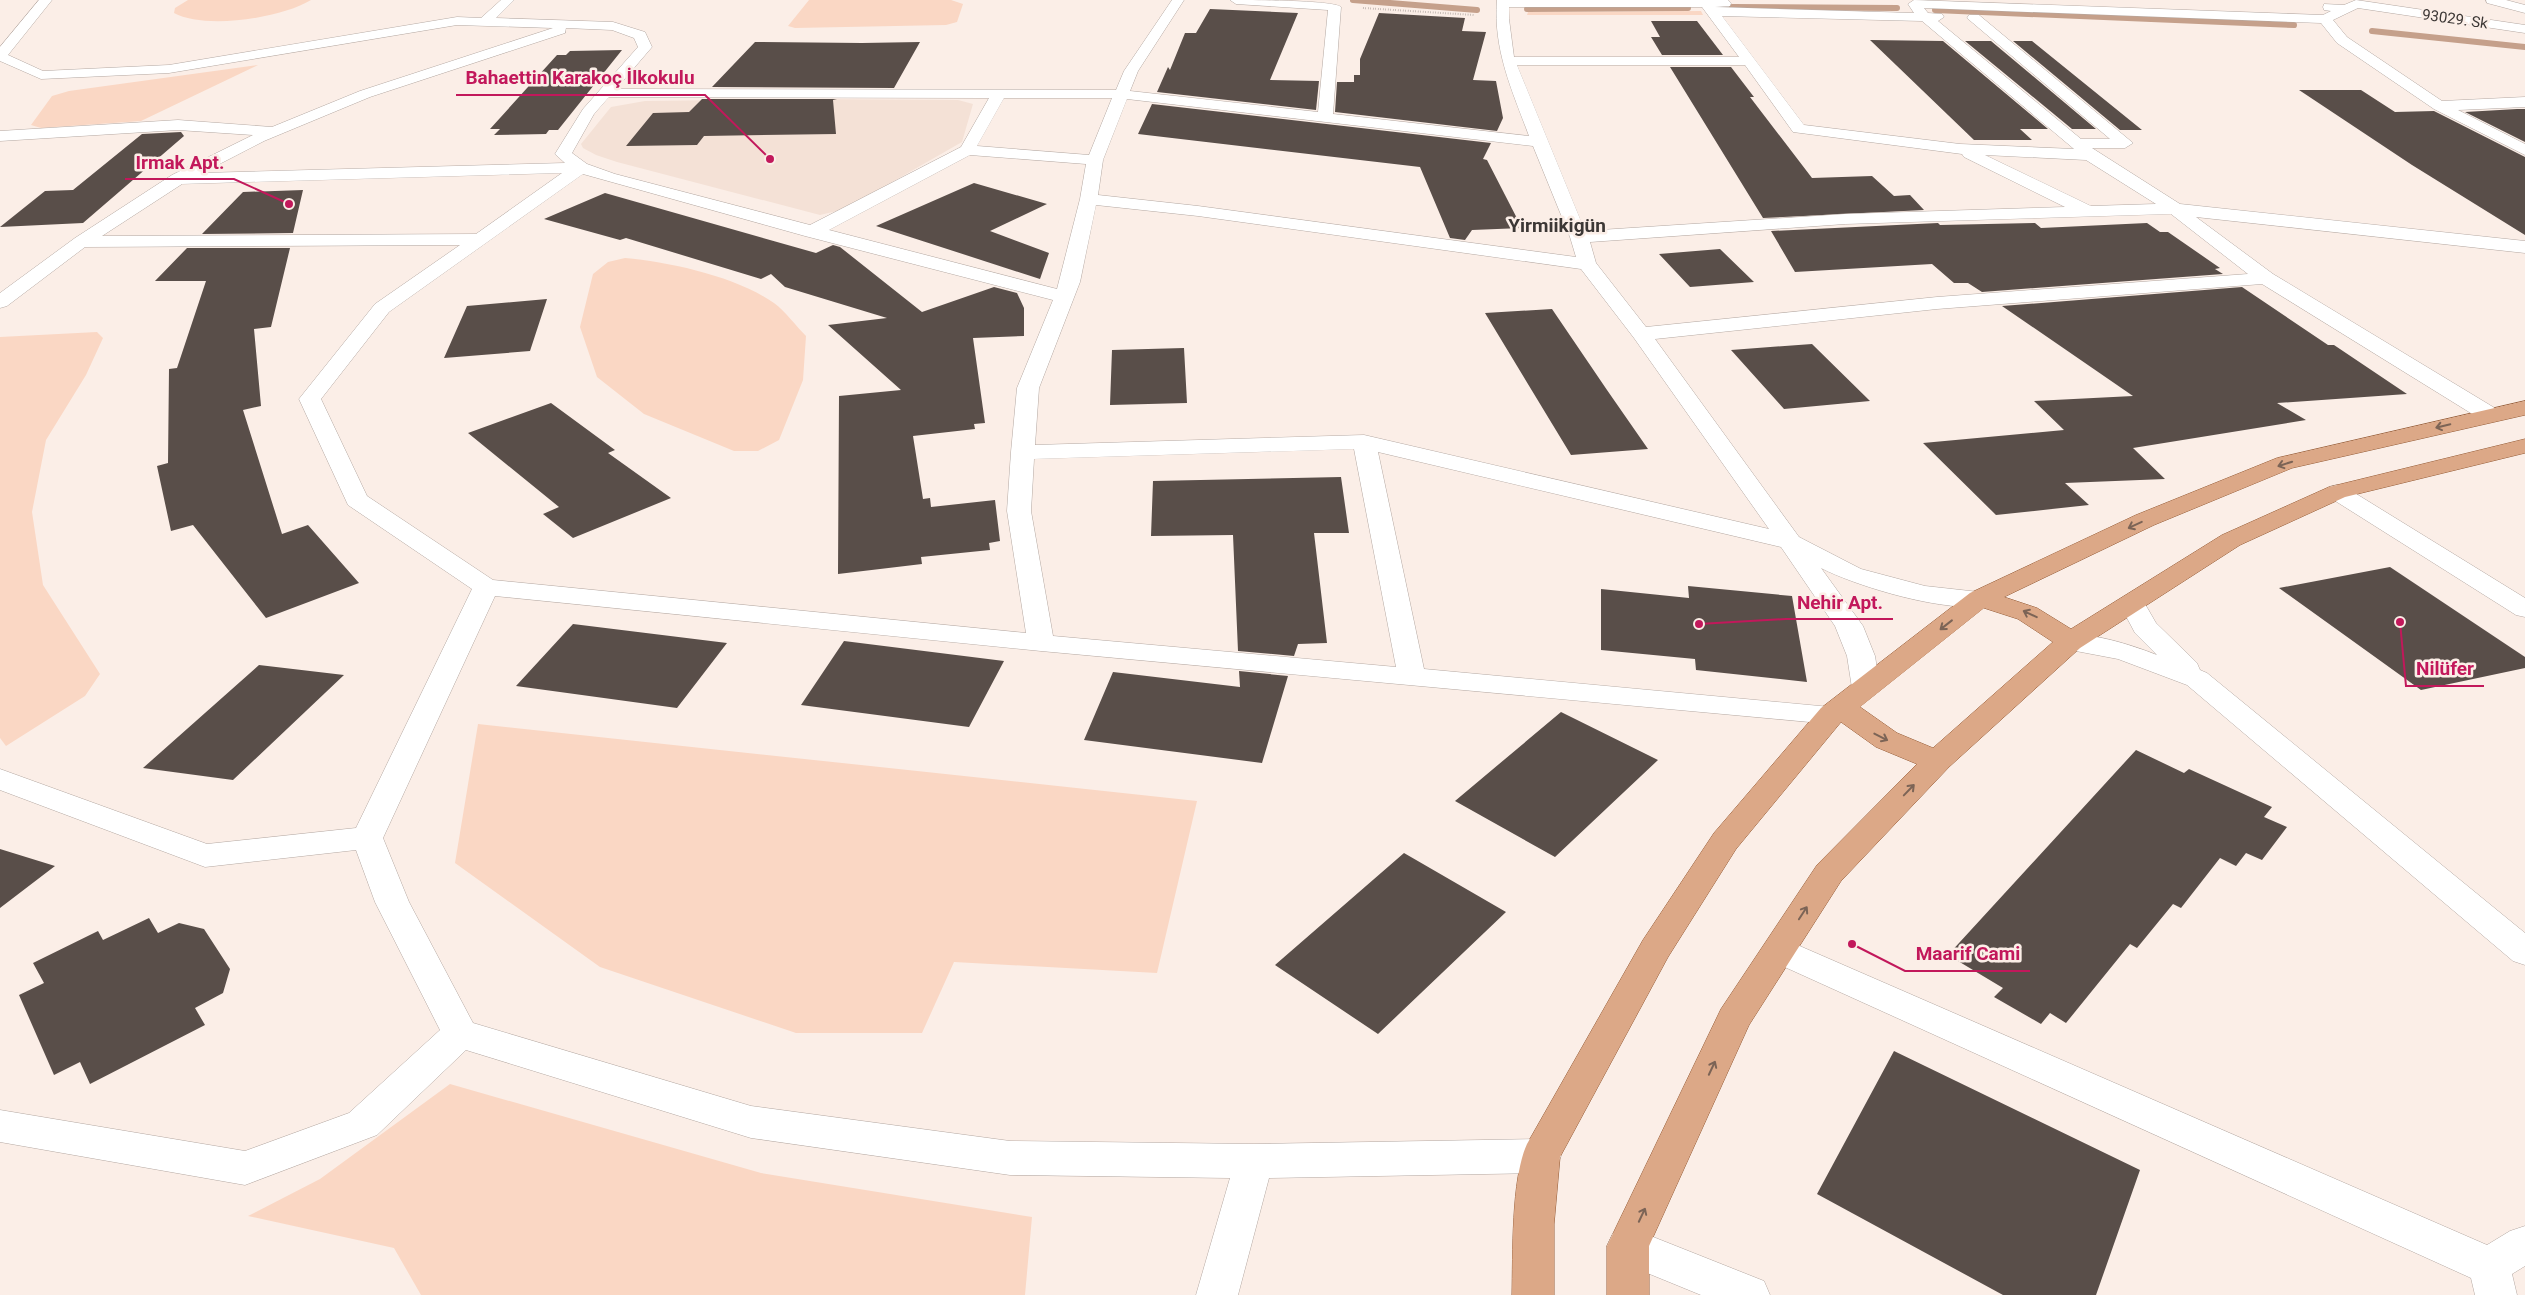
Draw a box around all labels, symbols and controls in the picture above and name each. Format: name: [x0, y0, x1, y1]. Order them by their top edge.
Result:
street label: 93029. Sk: [2421, 5, 2489, 33]
callout: Bahaettin Karakoç İlkokulu: [456, 61, 705, 95]
text: Bahaettin Karakoç İlkokulu: [465, 66, 695, 89]
callout: Irmak Apt.: [125, 145, 234, 179]
text: Irmak Apt.: [135, 151, 225, 174]
district label: Yirmiikigün: [1508, 214, 1606, 237]
one-way arrow: [2436, 422, 2452, 431]
one-way arrow: [2278, 459, 2294, 469]
one-way arrow: [2128, 521, 2143, 530]
callout: Nehir Apt.: [1786, 585, 1893, 619]
text: Nehir Apt.: [1797, 591, 1883, 614]
one-way arrow: [2023, 609, 2038, 619]
one-way arrow: [1939, 620, 1952, 631]
callout: Nilüfer: [2406, 652, 2484, 686]
text: Nilüfer: [2416, 657, 2474, 680]
one-way arrow: [1873, 733, 1888, 742]
one-way arrow: [1903, 784, 1915, 796]
one-way arrow: [1798, 906, 1809, 920]
callout: Maarif Cami: [1905, 937, 2030, 971]
text: Maarif Cami: [1916, 942, 2020, 965]
one-way arrow: [1707, 1060, 1717, 1075]
one-way arrow: [1638, 1207, 1648, 1222]

